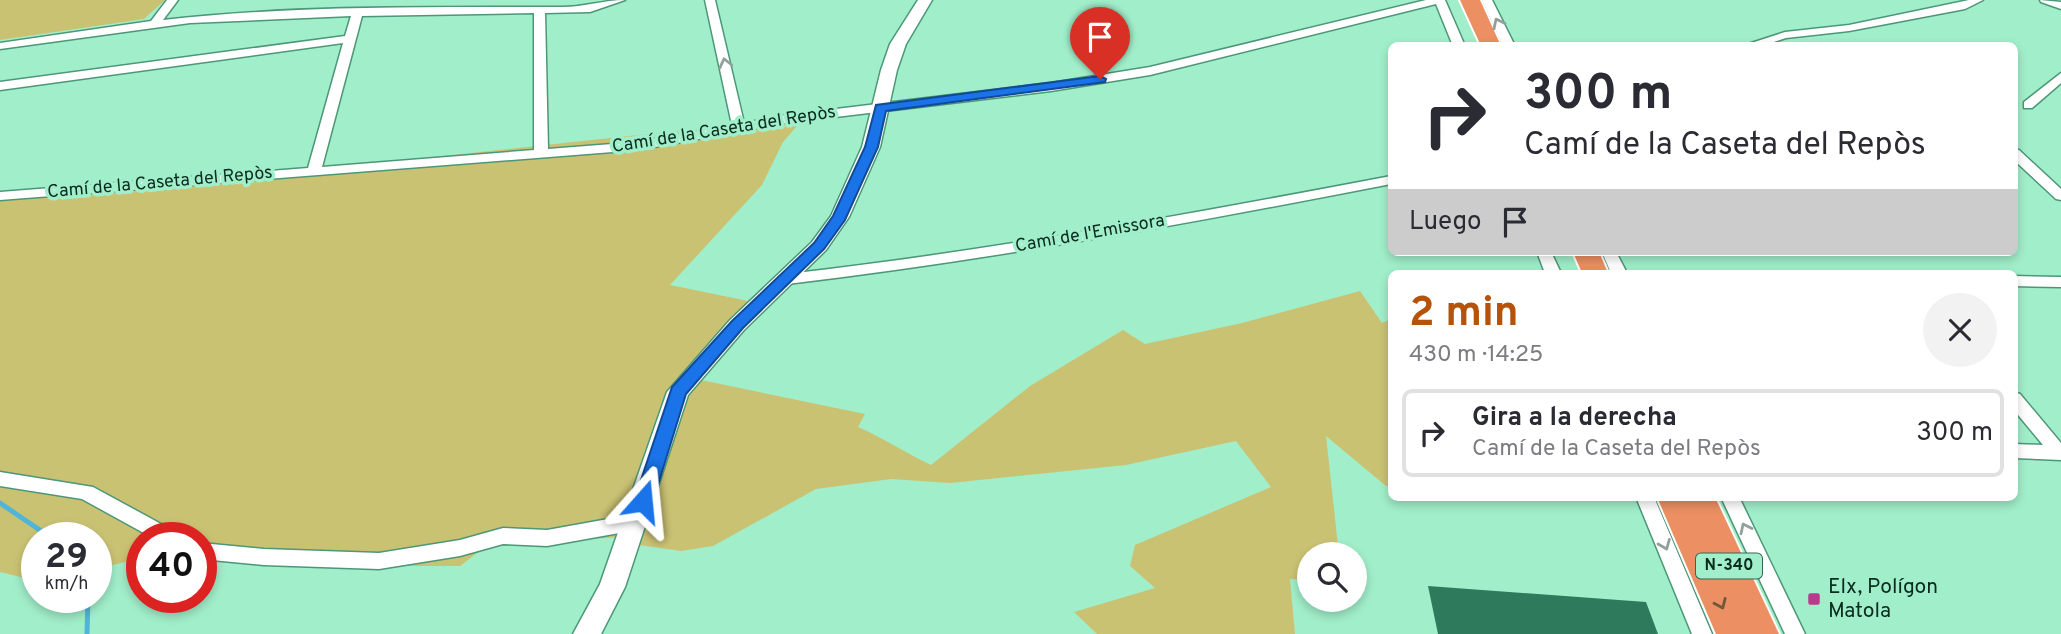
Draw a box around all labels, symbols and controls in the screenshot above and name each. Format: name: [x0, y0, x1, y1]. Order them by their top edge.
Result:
pin: [1070, 7, 1130, 79]
icon: arrive: [1081, 18, 1119, 56]
one-way arrow: [1492, 18, 1506, 30]
one-way arrow: [718, 57, 733, 69]
text: 300 m: [1524, 65, 1672, 127]
icon: right: [1409, 70, 1500, 161]
street label: Camí de la Caseta del Repòs: [611, 101, 837, 159]
text: Camí de la Caseta del Repòs: [1524, 126, 1926, 166]
street label: Camí de la Caseta del Repòs: [46, 162, 274, 204]
icon: arrive: [1496, 203, 1534, 241]
text: Luego: [1409, 206, 1482, 239]
street label: Camí de l'Emissora: [1014, 210, 1166, 258]
text: 2 min: [1409, 288, 1519, 341]
button: close: [1923, 293, 1997, 367]
text: 430 m · 14:25: [1409, 341, 1543, 370]
text: Gira a la derecha: [1472, 402, 1677, 435]
icon: right: [1413, 414, 1451, 452]
text: 300 m: [1916, 417, 1993, 450]
text: Camí de la Caseta del Repòs: [1472, 435, 1761, 464]
position arrow: [606, 464, 680, 538]
speed limit sign: 40: [126, 522, 217, 613]
one-way arrow: [1740, 523, 1754, 535]
text: 29: [45, 536, 88, 580]
one-way arrow: [1657, 539, 1671, 551]
map controls: [1297, 542, 1367, 612]
button: search: [1297, 542, 1367, 612]
road number: N-340: [1696, 554, 1762, 579]
text: km/h: [45, 573, 88, 596]
place label: Elx, Polígon Matola: [1828, 574, 1938, 625]
marker: Elx, Polígon Matola: [1806, 591, 1822, 607]
one-way arrow: [1713, 597, 1727, 610]

